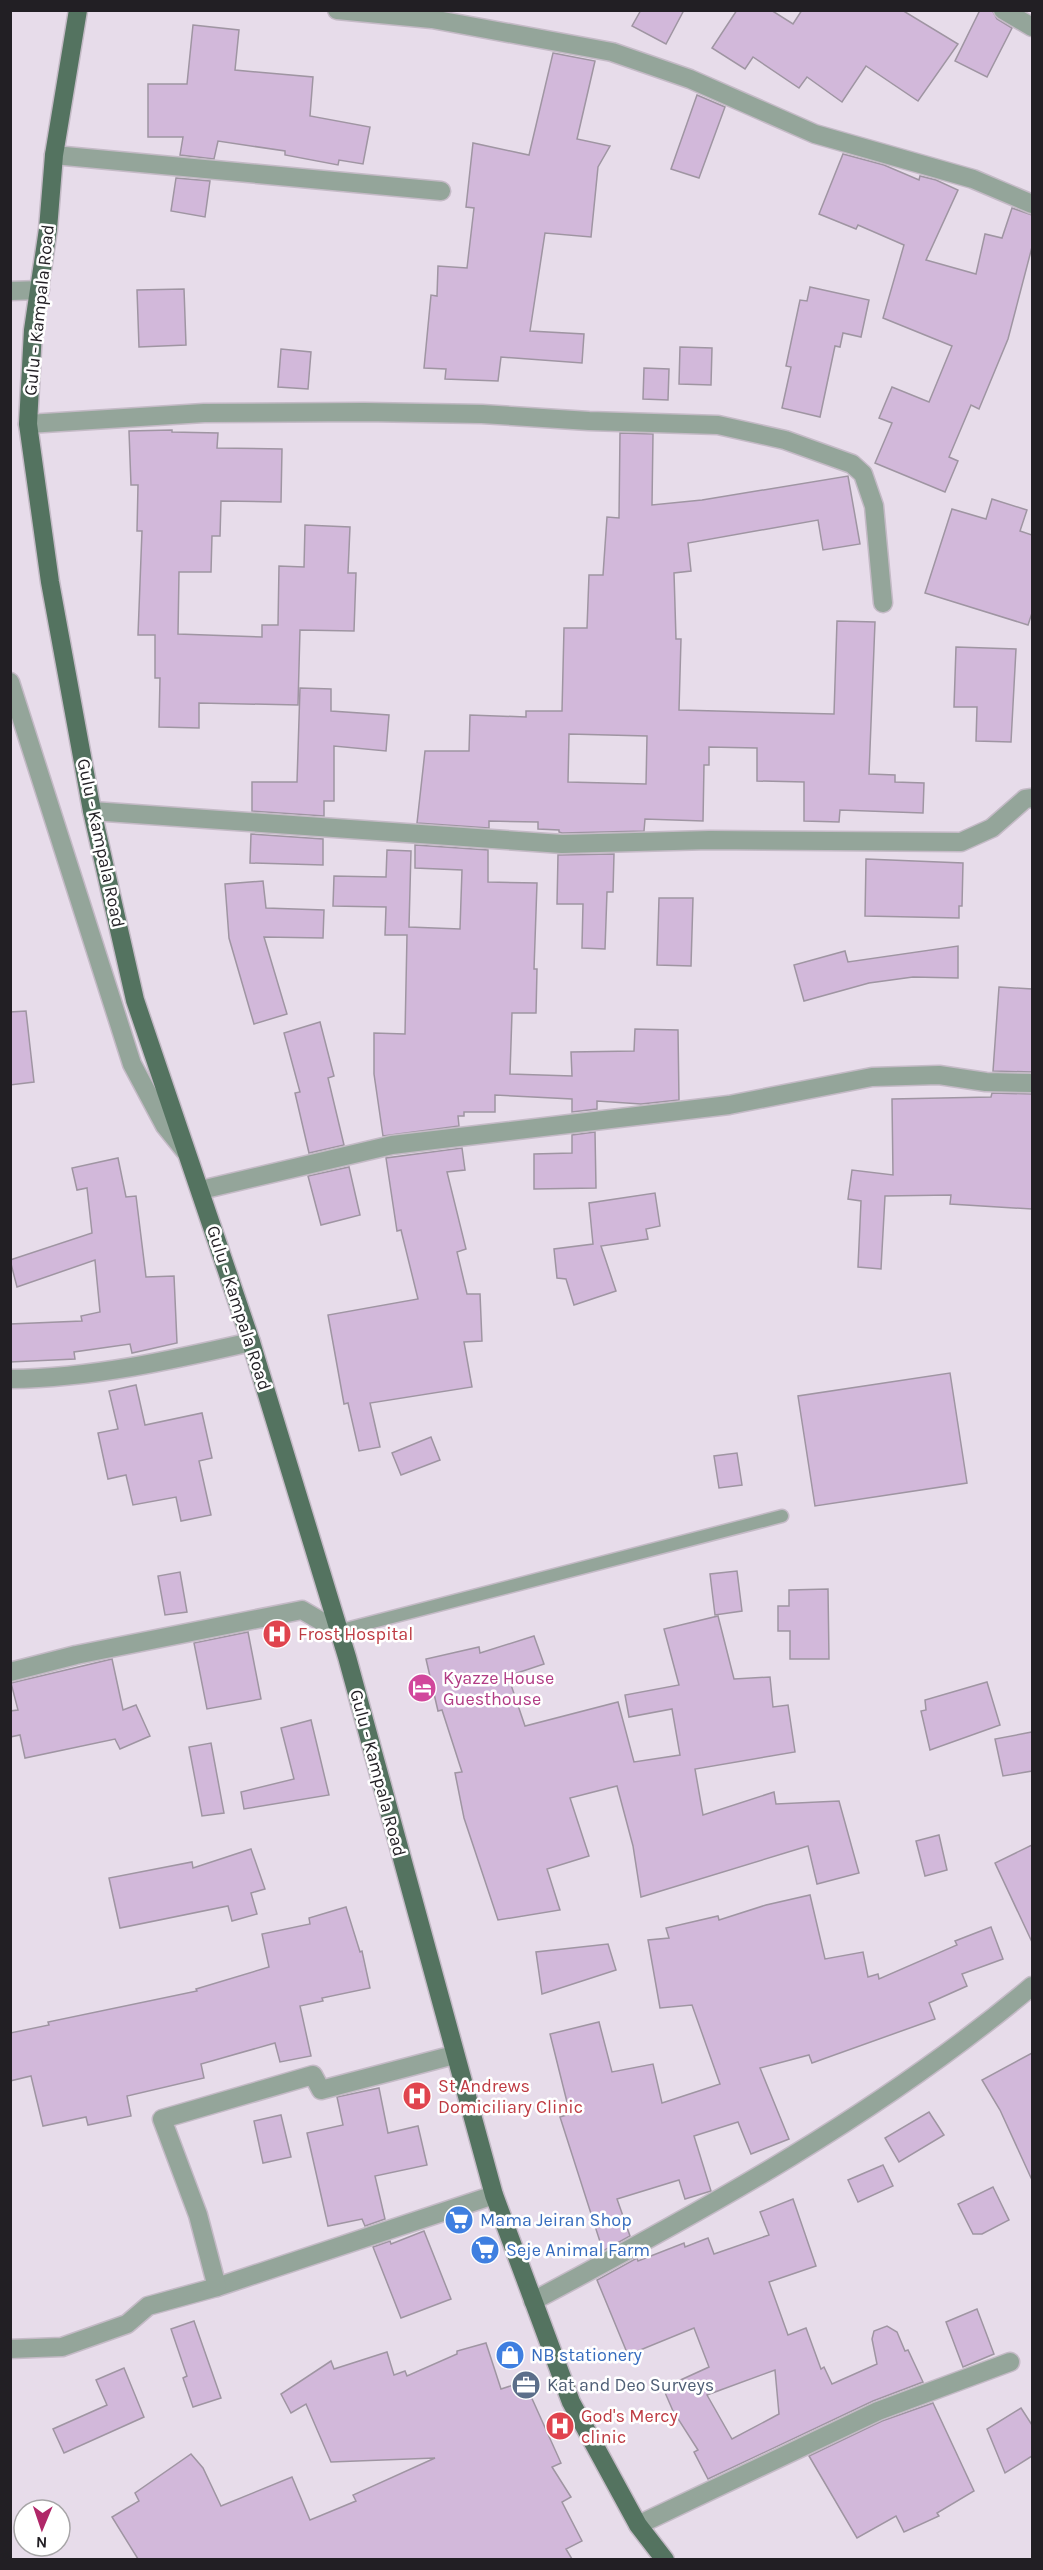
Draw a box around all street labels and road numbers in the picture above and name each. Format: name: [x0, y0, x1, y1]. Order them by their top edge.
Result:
street label: Gulu - Kampala Road: [19, 223, 59, 397]
street label: Gulu - Kampala Road: [72, 757, 130, 929]
street label: Gulu - Kampala Road: [202, 1223, 276, 1393]
street label: Gulu - Kampala Road: [345, 1687, 411, 1859]

